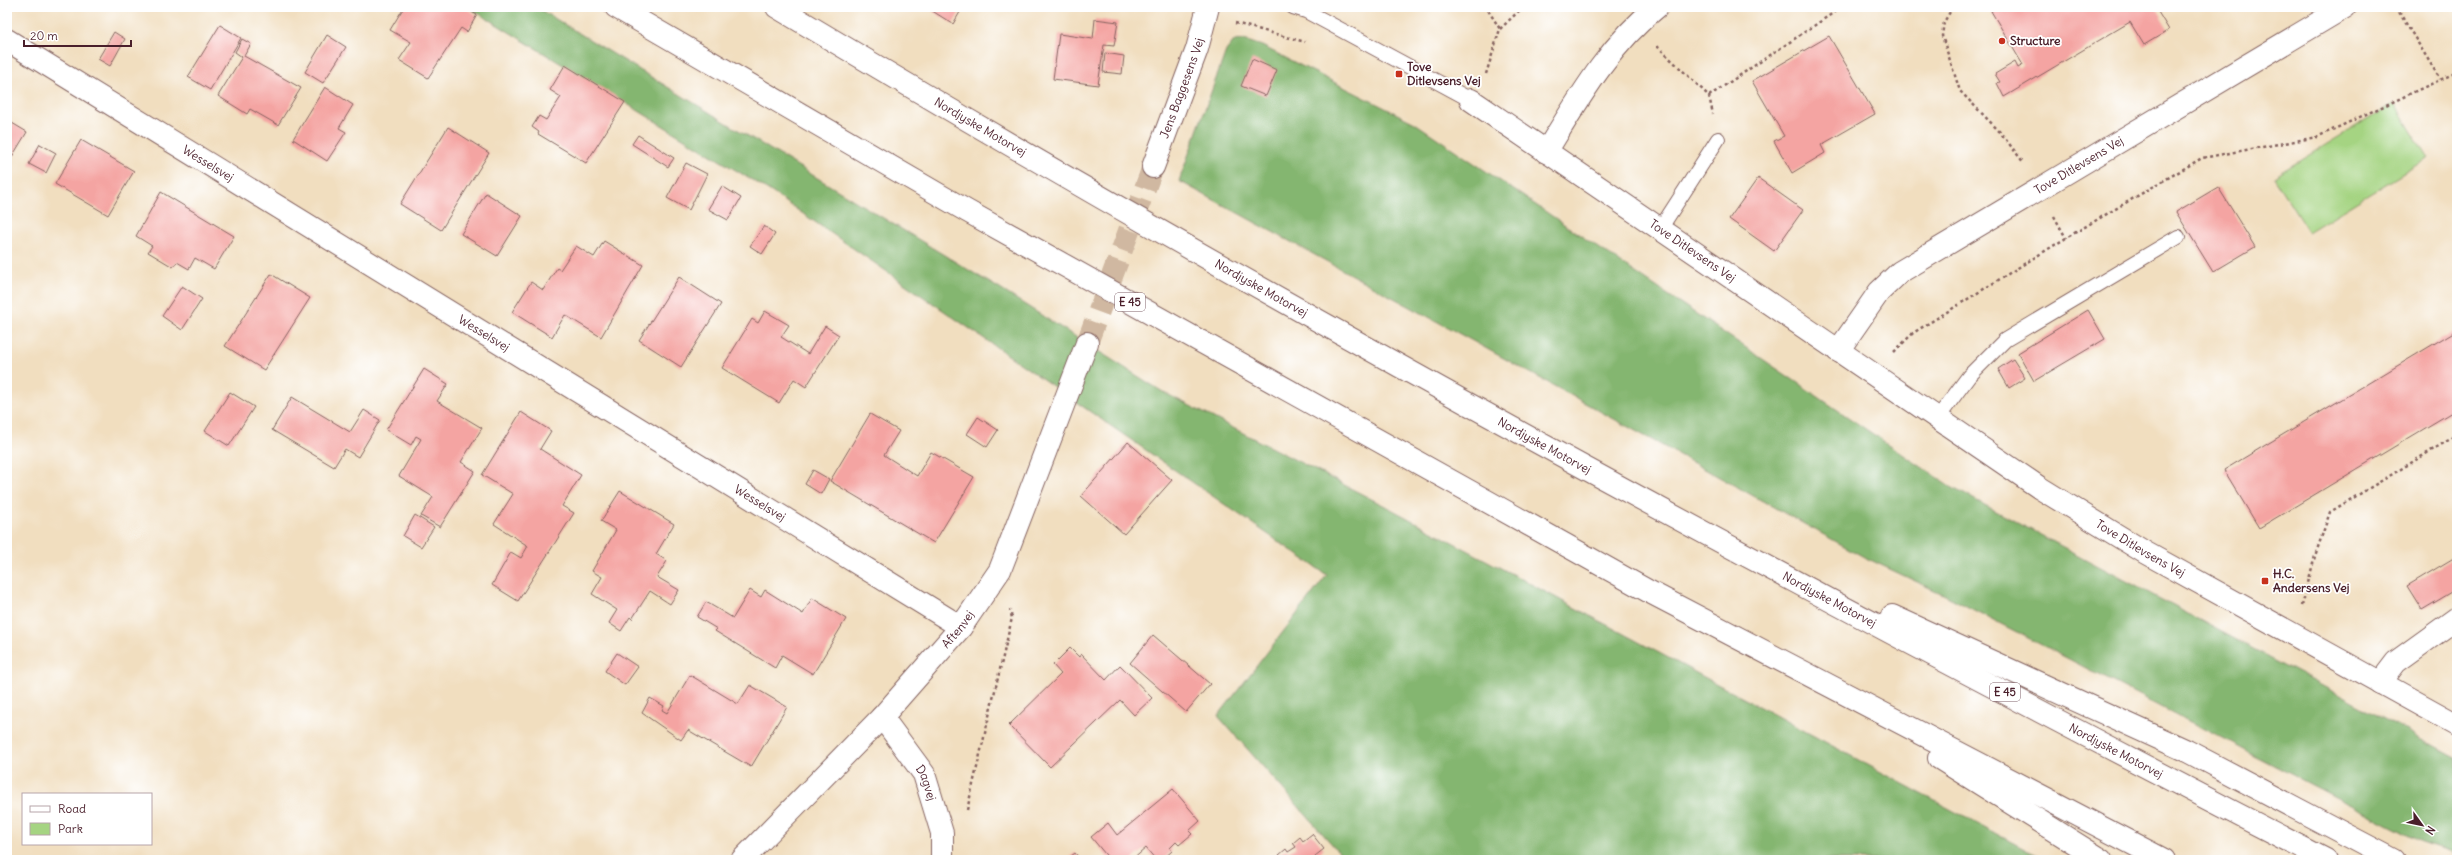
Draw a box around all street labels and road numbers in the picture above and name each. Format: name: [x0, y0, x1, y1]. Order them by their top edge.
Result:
street label: Jens Baggesens Vej: [1156, 36, 1207, 140]
street label: Nordjyske Motorvej: [932, 94, 1029, 159]
street label: Tove Ditlevsens Vej: [2031, 133, 2126, 197]
street label: Wesselsvej: [180, 142, 237, 185]
street label: Tove Ditlevsens Vej: [1647, 216, 1739, 285]
street label: Nordjyske Motorvej: [1212, 256, 1310, 320]
road number: E 45: [1115, 293, 1145, 311]
street label: Wesselsvej: [456, 312, 513, 354]
street label: Nordjyske Motorvej: [1495, 414, 1594, 477]
street label: Wesselsvej: [732, 481, 789, 524]
street label: Tove Ditlevsens Vej: [2093, 516, 2188, 580]
street label: Nordjyske Motorvej: [1780, 568, 1879, 631]
street label: Aftenvej: [938, 608, 977, 651]
road number: E 45: [1990, 683, 2020, 701]
street label: Nordjyske Motorvej: [2067, 720, 2166, 781]
street label: Dagvej: [913, 762, 940, 803]

